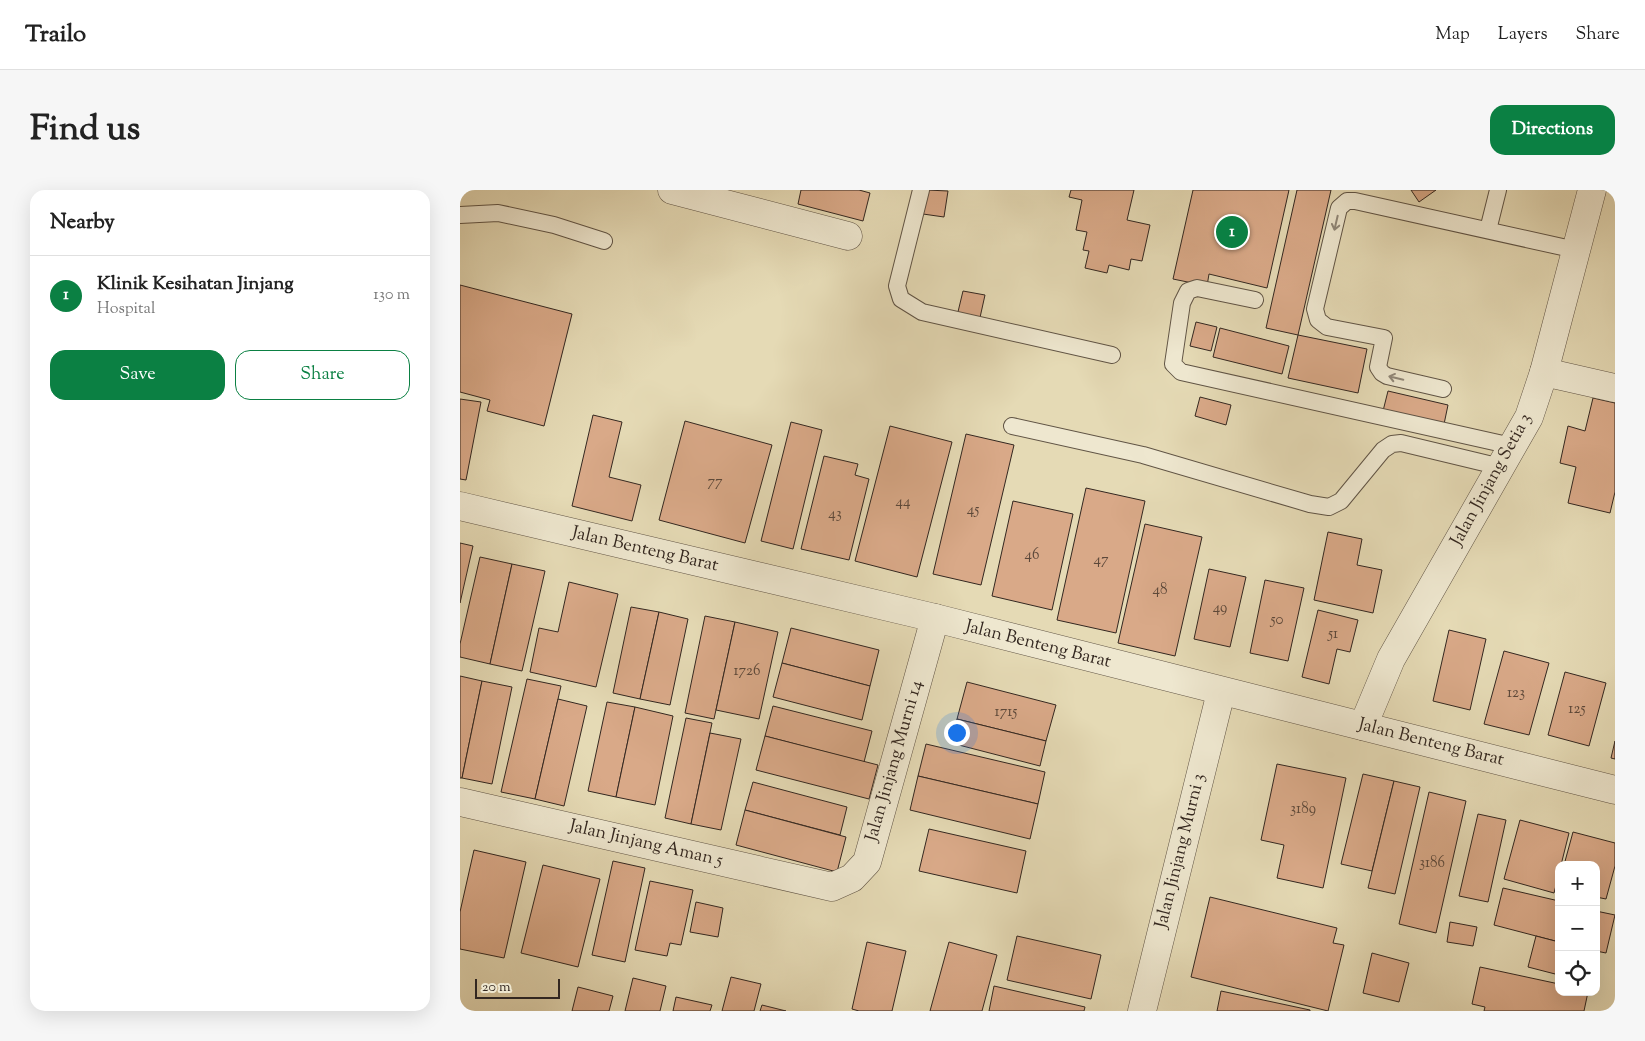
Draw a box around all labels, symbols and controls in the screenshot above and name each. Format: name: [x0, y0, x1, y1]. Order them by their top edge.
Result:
text: Trailo: [25, 18, 86, 52]
text: Map: [1435, 22, 1470, 48]
text: Layers: [1498, 22, 1548, 48]
text: Share: [1576, 22, 1620, 48]
text: Find us: [30, 105, 140, 156]
button: Directions: [1490, 105, 1615, 155]
text: Nearby: [50, 208, 115, 238]
pin: 1: [1216, 213, 1248, 251]
one-way arrow: [1331, 214, 1340, 230]
text: Klinik Kesihatan Jinjang: [97, 271, 294, 298]
text: 1: [63, 284, 69, 307]
text: 130 m: [373, 284, 410, 307]
text: Hospital: [97, 298, 155, 321]
button: Save: [50, 350, 225, 400]
button: Share: [235, 350, 410, 400]
one-way arrow: [1388, 373, 1404, 382]
street label: Jalan Jinjang Setia 3: [1444, 409, 1539, 552]
house number: 77: [707, 472, 723, 493]
house number: 44: [895, 492, 911, 513]
house number: 45: [967, 500, 979, 521]
house number: 43: [828, 504, 842, 525]
street label: Jalan Benteng Barat: [568, 520, 721, 579]
house number: 46: [1025, 545, 1039, 566]
house number: 47: [1093, 550, 1109, 571]
house number: 48: [1152, 580, 1168, 601]
house number: 49: [1213, 598, 1227, 619]
house number: 50: [1269, 610, 1284, 631]
street label: Jalan Benteng Barat: [961, 614, 1114, 676]
house number: 51: [1327, 624, 1338, 645]
house number: 1726: [734, 661, 760, 682]
street label: Jalan Jinjang Murni 14: [859, 677, 930, 846]
house number: 123: [1507, 683, 1525, 704]
house number: 125: [1568, 699, 1586, 720]
house number: 1715: [995, 702, 1017, 723]
street label: Jalan Benteng Barat: [1354, 712, 1507, 774]
your location: [944, 720, 970, 746]
street label: Jalan Jinjang Murni 3: [1149, 771, 1213, 932]
house number: 3189: [1290, 799, 1316, 820]
street label: Jalan Jinjang Aman 5: [566, 813, 725, 874]
house number: 3186: [1419, 853, 1445, 874]
map controls: [1555, 861, 1600, 996]
button: +: [1555, 861, 1600, 906]
button: −: [1555, 906, 1600, 951]
button: locate: [1555, 951, 1600, 996]
scale bar: [475, 976, 560, 999]
text: 20 m: [482, 978, 511, 998]

